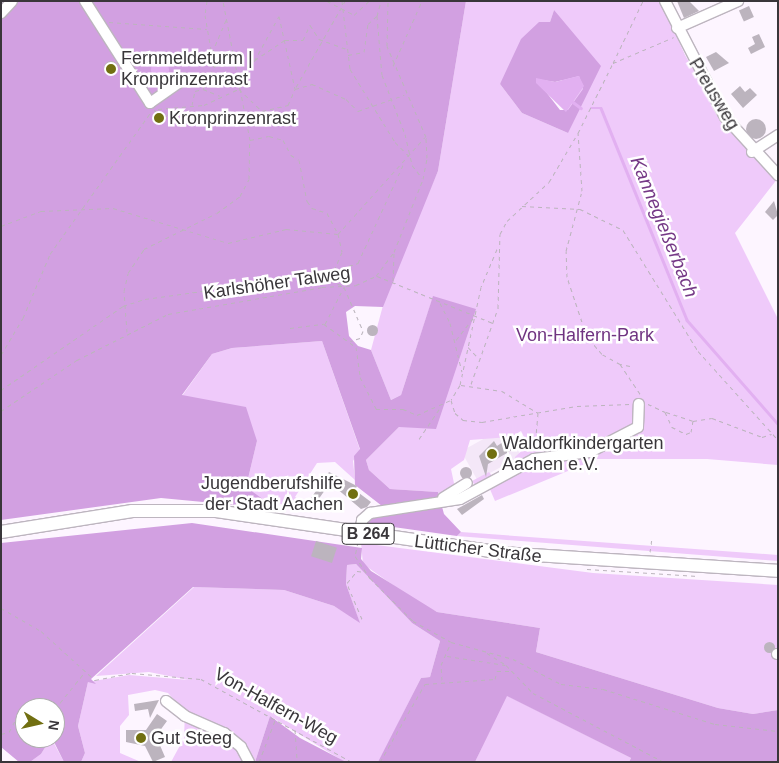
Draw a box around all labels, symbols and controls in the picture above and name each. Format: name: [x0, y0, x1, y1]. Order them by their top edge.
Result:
place label: Fernmeldeturm | Kronprinzenrast: [121, 48, 253, 90]
street label: Preusweg: [684, 54, 744, 134]
marker: Fernmeldeturm | Kronprinzenrast: [105, 63, 117, 75]
place label: Kronprinzenrast: [169, 107, 296, 129]
marker: Kronprinzenrast: [153, 112, 165, 124]
water label: Kannegießerbach: [625, 153, 703, 301]
street label: Karlshöher Talweg: [202, 262, 352, 304]
park label: Von-Halfern-Park: [516, 324, 654, 346]
place label: Waldorfkindergarten Aachen e.V.: [502, 433, 663, 476]
marker: Waldorfkindergarten Aachen e.V.: [486, 448, 498, 460]
place label: Jugendberufshilfe der Stadt Aachen: [201, 473, 343, 516]
marker: Jugendberufshilfe der Stadt Aachen: [347, 488, 359, 500]
road number: B 264: [340, 520, 396, 548]
street label: Lütticher Straße: [413, 530, 543, 568]
street label: Von-Halfern-Weg: [211, 663, 341, 749]
north arrow: [15, 698, 65, 748]
text: N: [45, 719, 63, 731]
place label: Gut Steeg: [151, 727, 232, 749]
marker: Gut Steeg: [135, 732, 147, 744]

